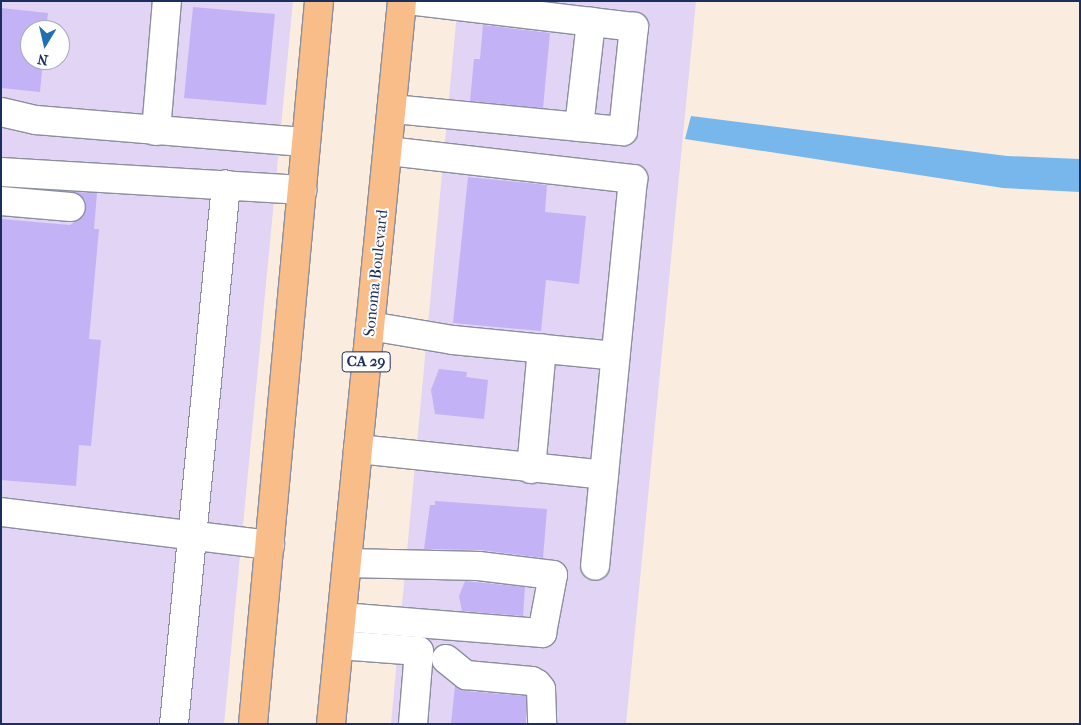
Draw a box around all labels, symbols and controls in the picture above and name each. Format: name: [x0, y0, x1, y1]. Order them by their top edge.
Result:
north arrow: [20, 20, 70, 70]
text: N: [36, 50, 49, 69]
street label: Sonoma Boulevard: [360, 208, 392, 338]
road number: CA 29: [341, 350, 391, 374]

